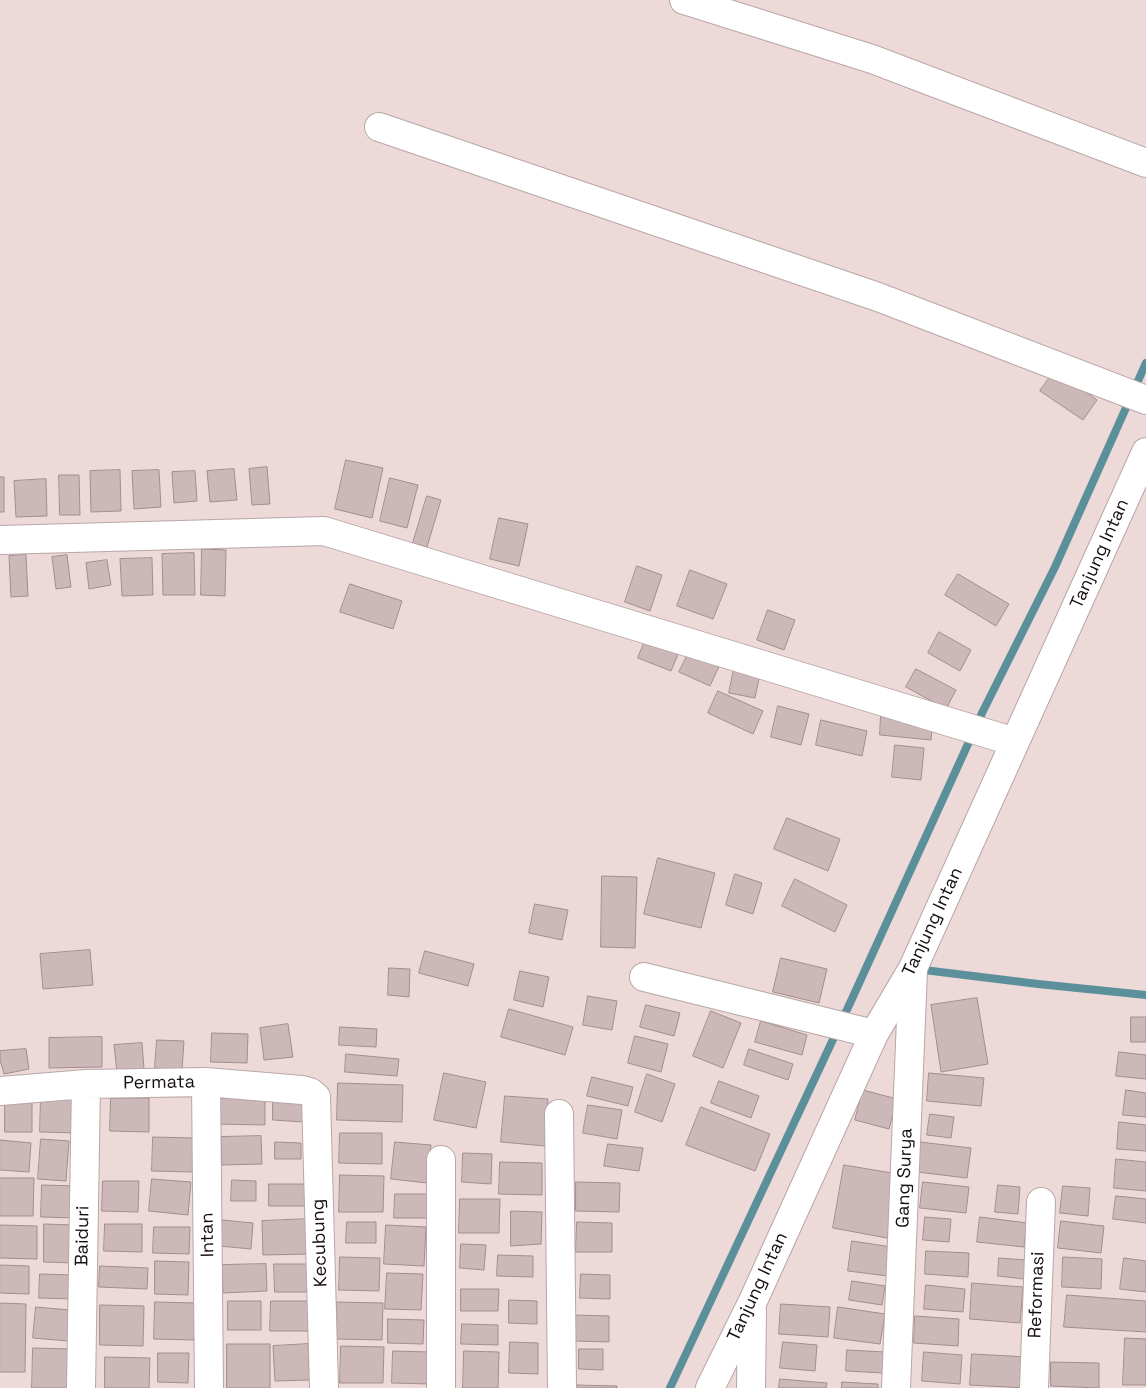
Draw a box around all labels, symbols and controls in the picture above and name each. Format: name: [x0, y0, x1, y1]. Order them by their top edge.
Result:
street label: Tanjung Intan: [1066, 496, 1134, 612]
street label: Tanjung Intan: [898, 864, 968, 980]
street label: Permata: [123, 1072, 195, 1094]
street label: Gang Surya: [892, 1128, 918, 1228]
street label: Kecubung: [308, 1199, 332, 1287]
street label: Baiduri: [72, 1206, 94, 1266]
street label: Intan: [197, 1212, 219, 1258]
street label: Tanjung Intan: [723, 1229, 793, 1345]
street label: Reformasi: [1025, 1251, 1049, 1339]

